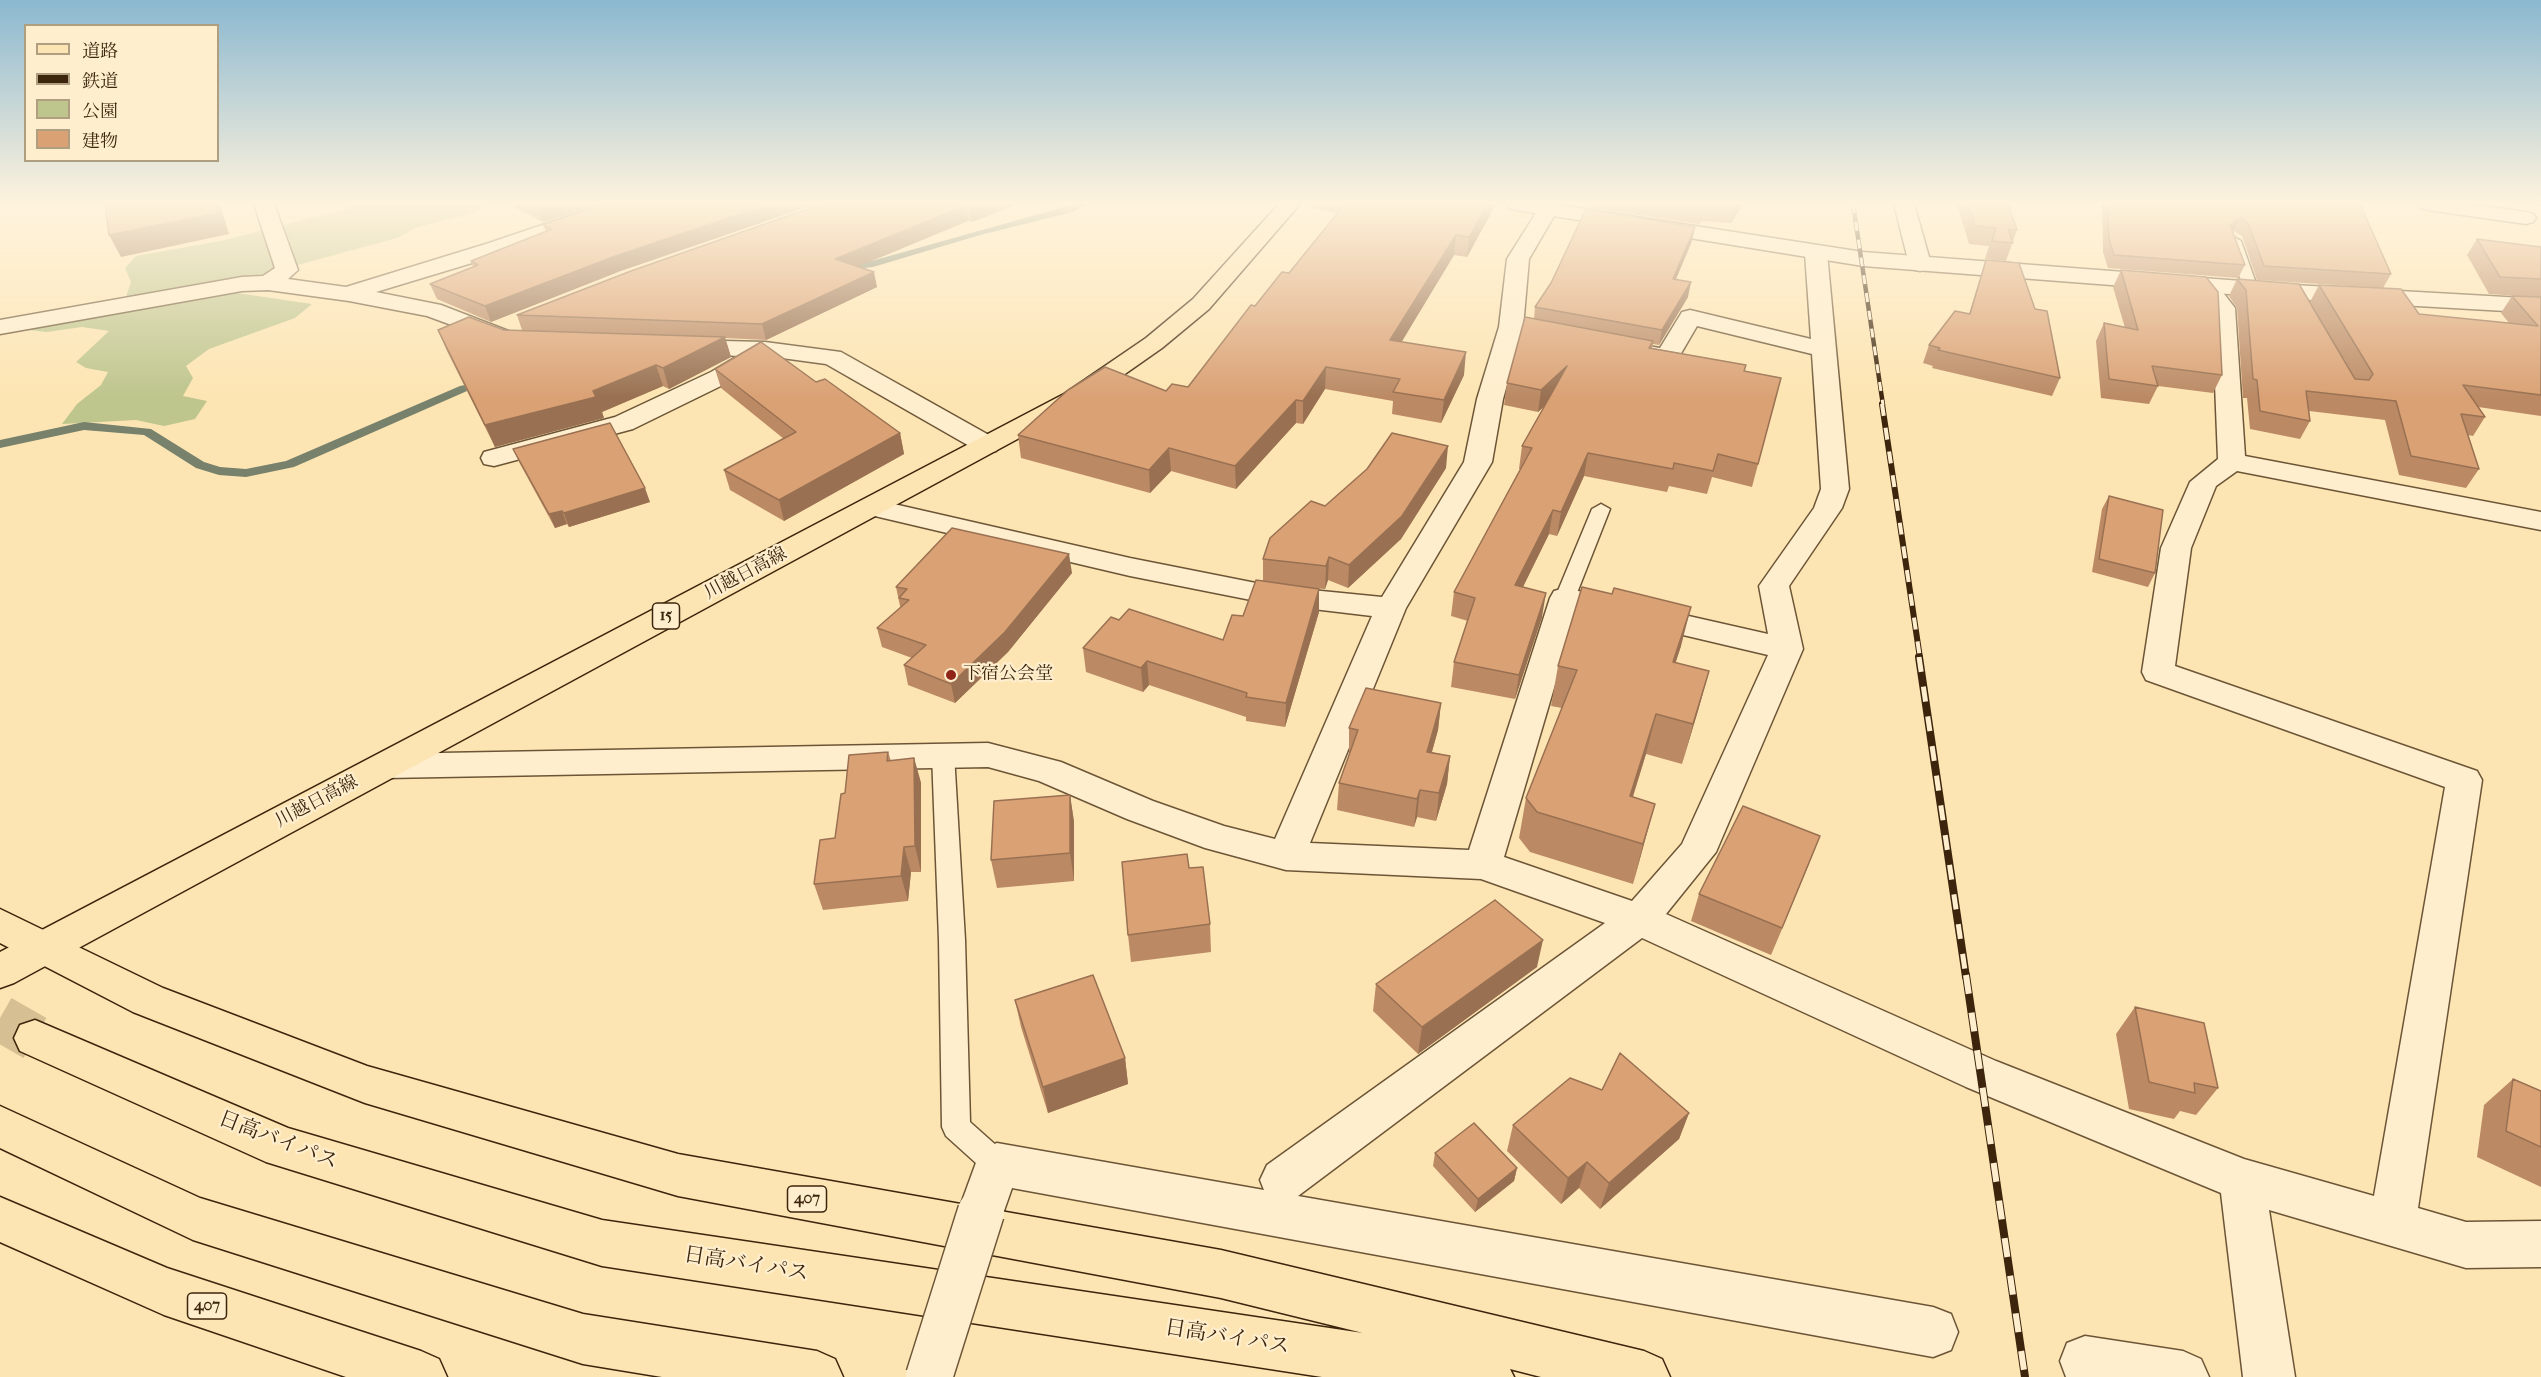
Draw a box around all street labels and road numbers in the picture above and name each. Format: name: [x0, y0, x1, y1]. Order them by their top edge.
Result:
street label: 川越日高線: [701, 543, 791, 605]
road number: 15: [652, 603, 680, 629]
street label: 川越日高線: [272, 771, 362, 833]
street label: 日高バイパス: [215, 1107, 341, 1175]
road number: 407: [788, 1186, 826, 1212]
street label: 日高バイパス: [682, 1243, 810, 1287]
road number: 407: [188, 1293, 226, 1319]
street label: 日高バイパス: [1163, 1316, 1291, 1360]

